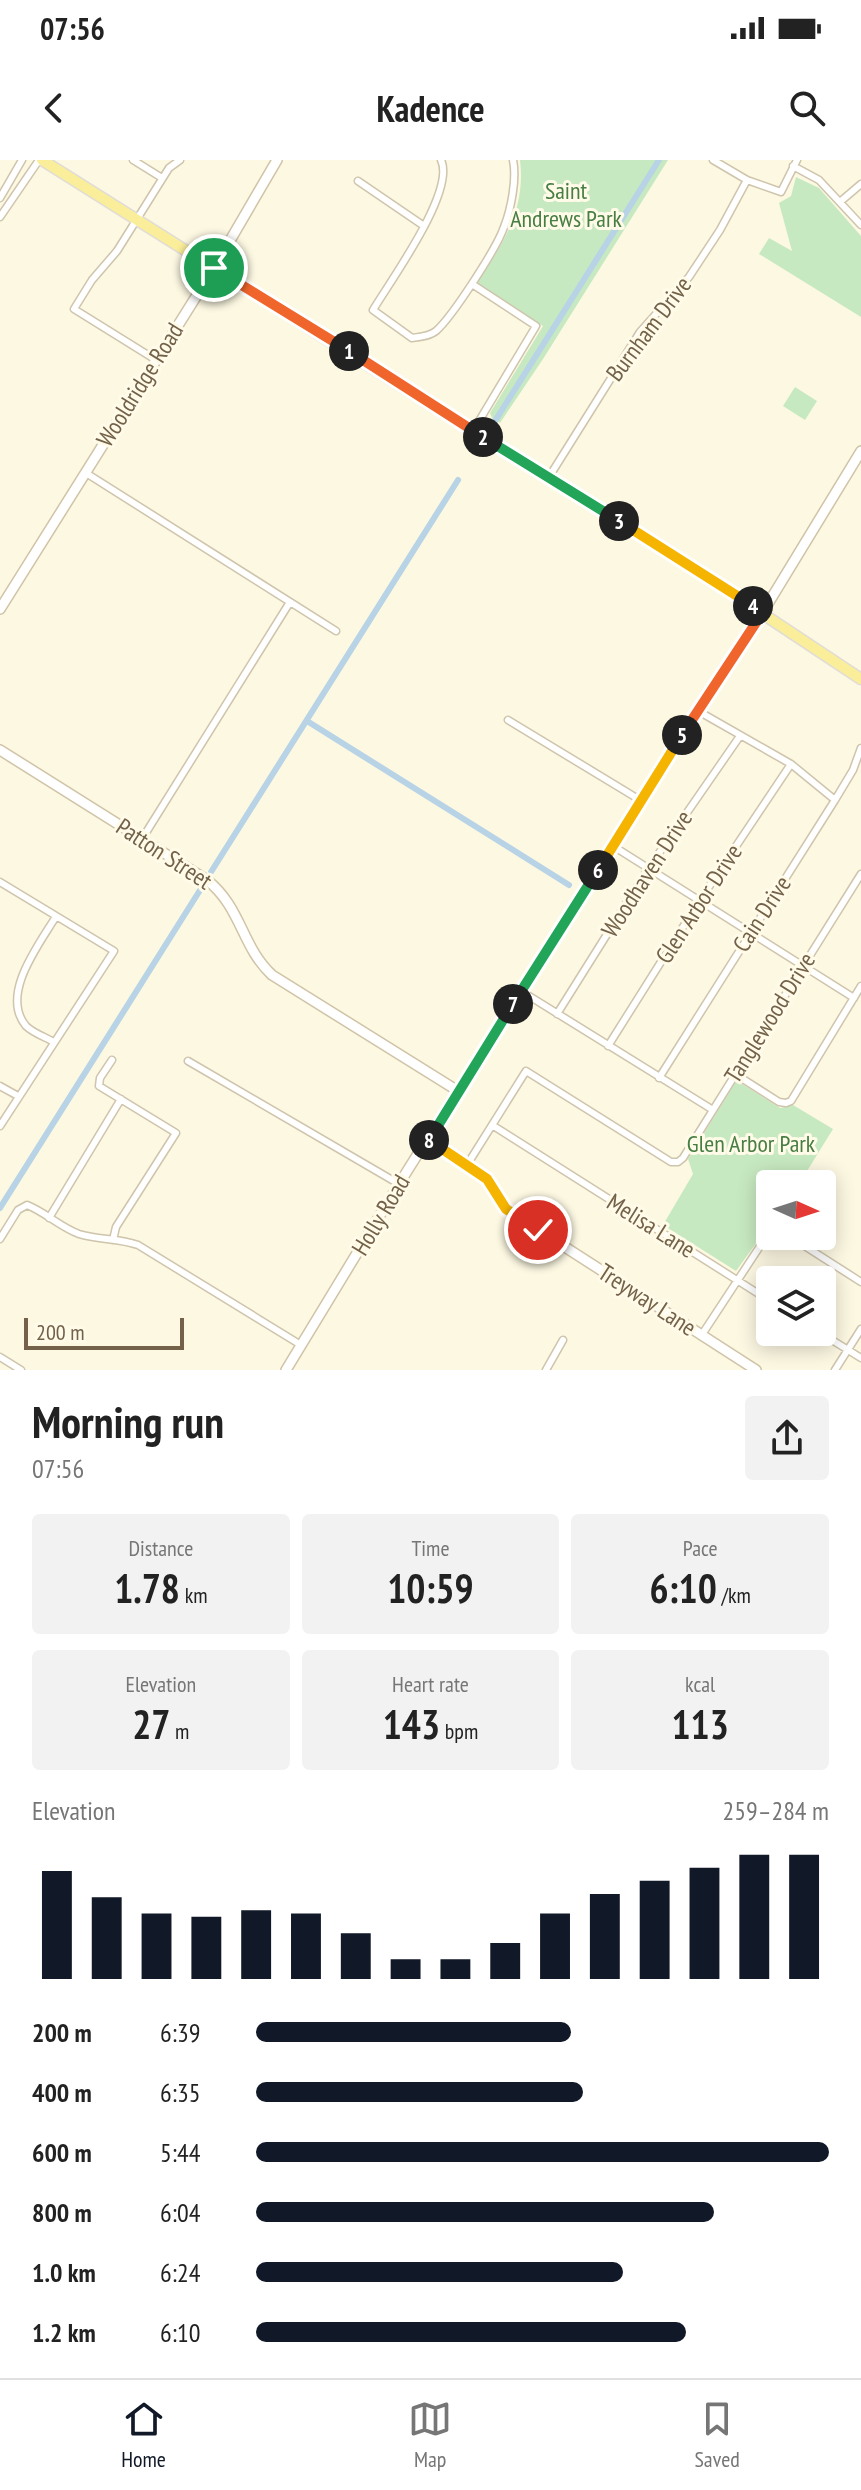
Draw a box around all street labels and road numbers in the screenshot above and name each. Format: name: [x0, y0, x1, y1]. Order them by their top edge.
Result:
street label: Burnham Drive: [599, 270, 698, 387]
street label: Wooldridge Road: [89, 317, 190, 453]
street label: Woodhaven Drive: [594, 804, 699, 943]
street label: Patton Street: [110, 811, 219, 896]
street label: Glen Arbor Drive: [648, 838, 749, 969]
street label: Cain Drive: [726, 870, 798, 958]
street label: Tanglewood Drive: [717, 947, 822, 1089]
street label: Holly Road: [344, 1169, 417, 1261]
street label: Melisa Lane: [601, 1186, 701, 1265]
street label: Treyway Lane: [592, 1256, 702, 1343]

